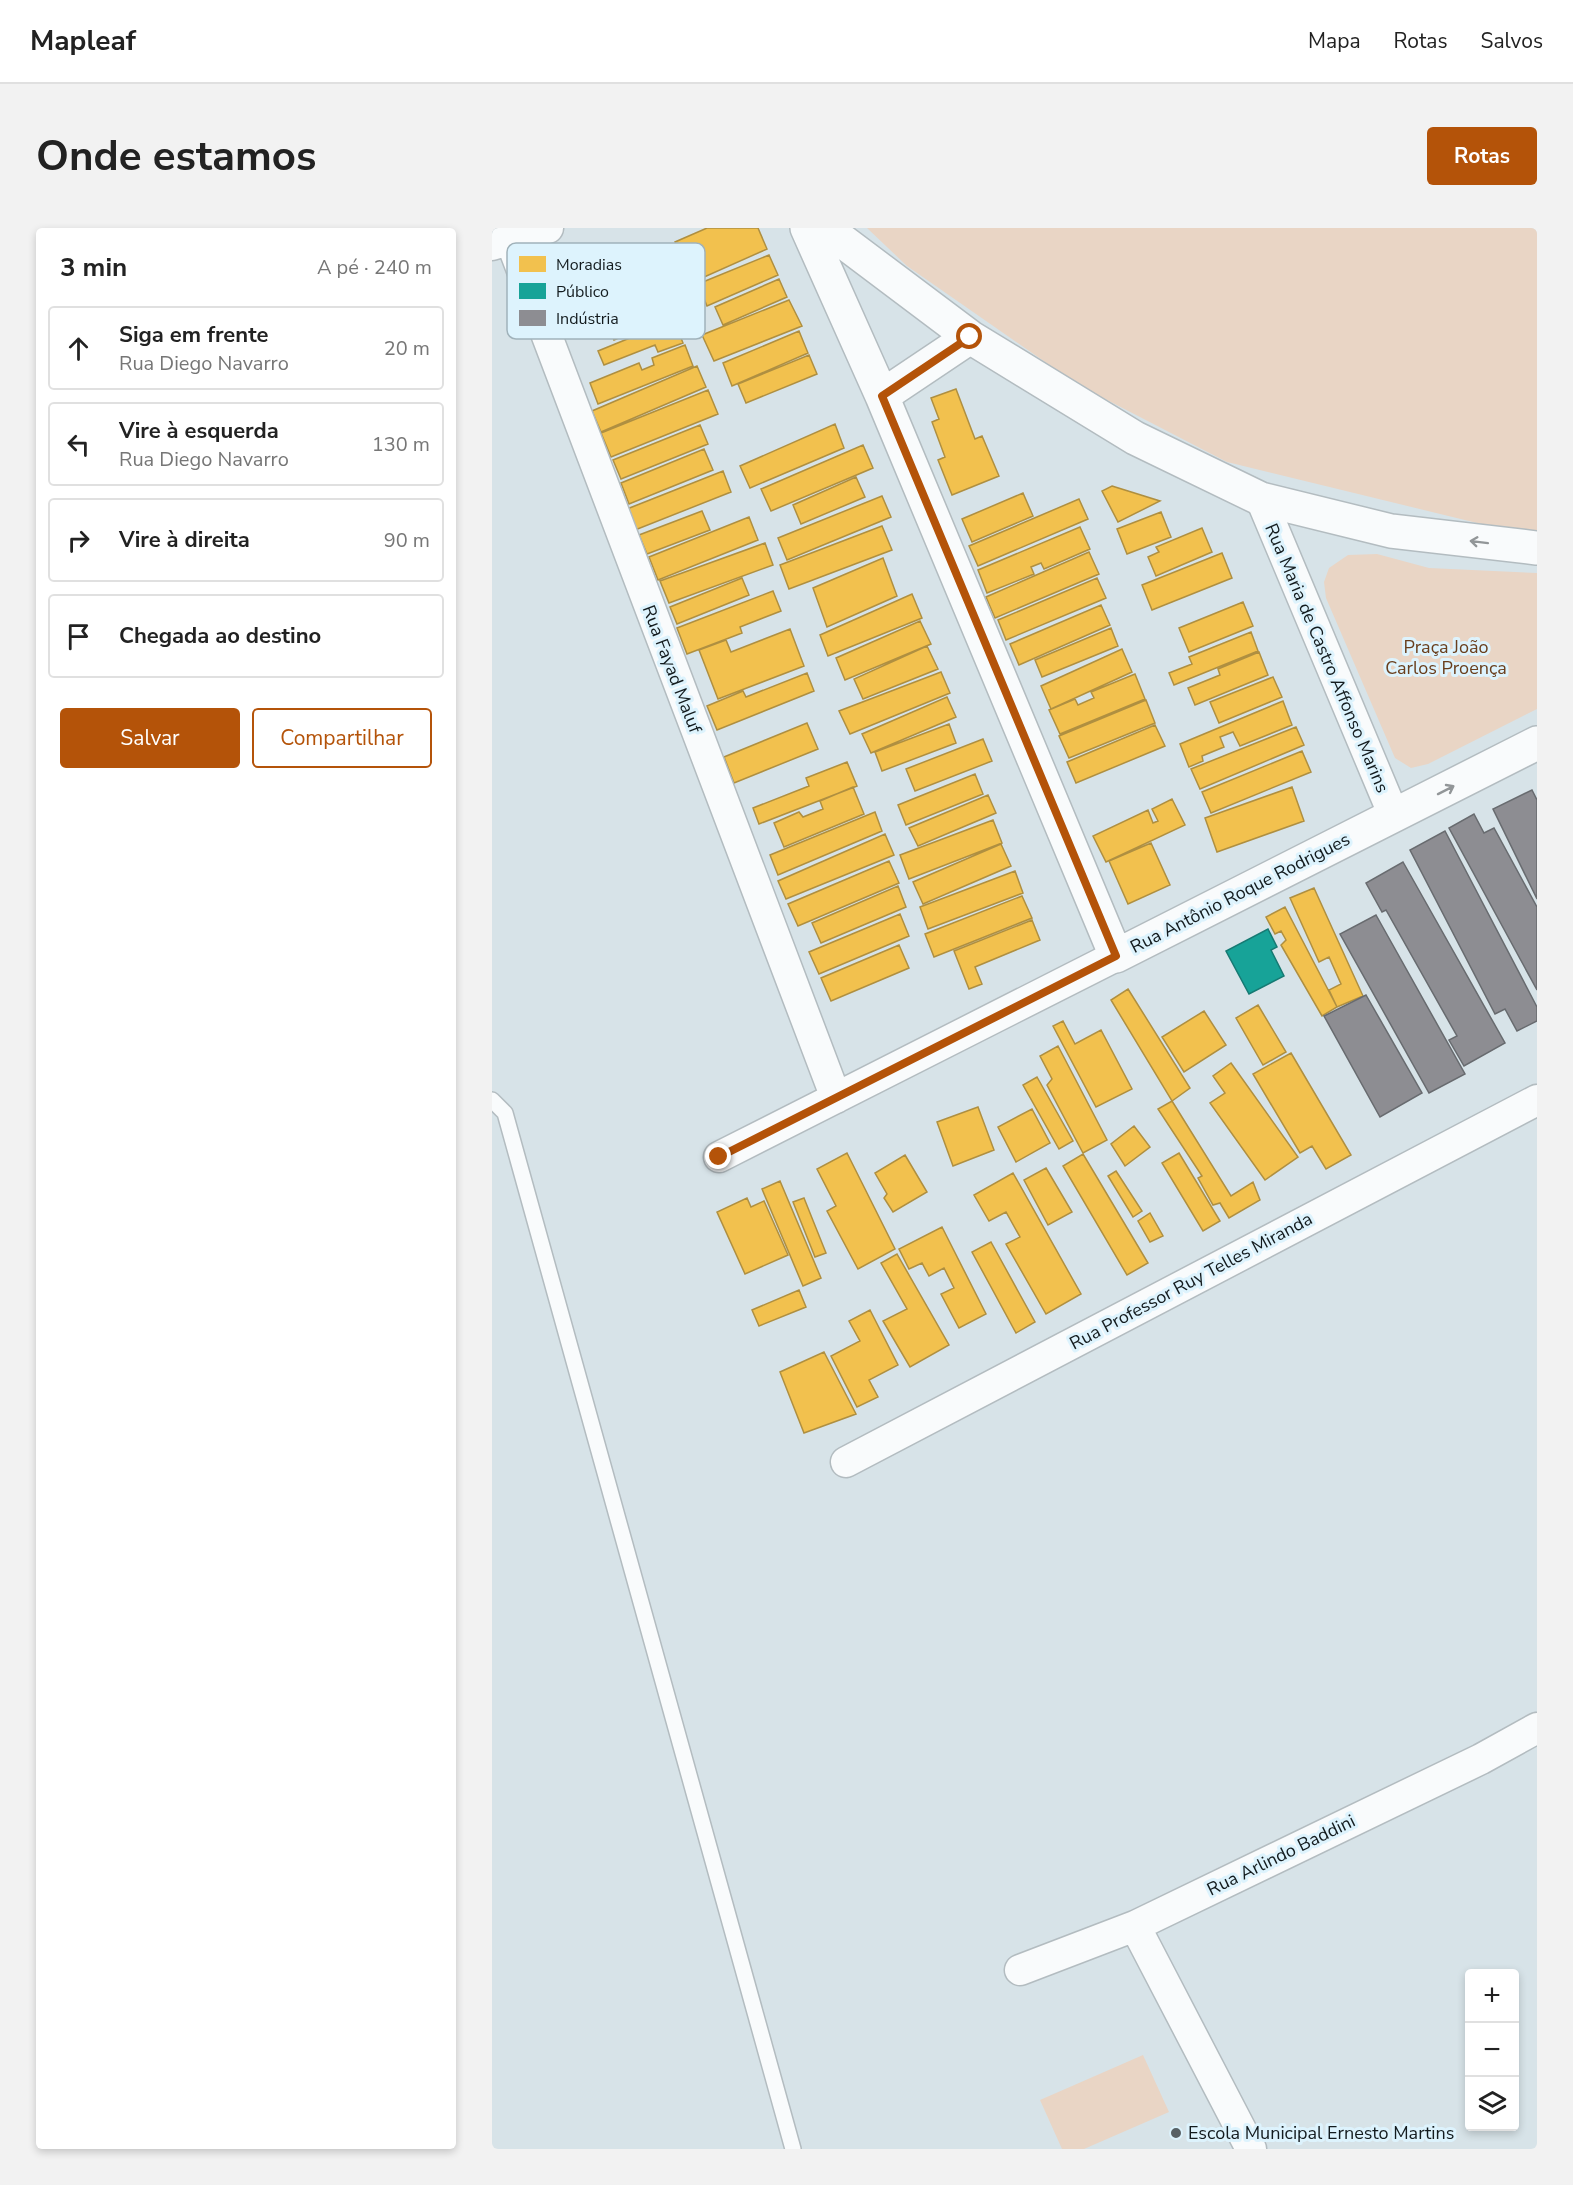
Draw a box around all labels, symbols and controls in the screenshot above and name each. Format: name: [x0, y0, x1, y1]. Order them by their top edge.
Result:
text: Mapleaf: [30, 22, 136, 60]
text: Mapa: [1308, 27, 1361, 55]
text: Rotas: [1394, 27, 1448, 55]
text: Salvos: [1481, 27, 1543, 55]
button: Rotas: [1427, 127, 1537, 185]
text: Onde estamos: [36, 128, 317, 185]
legend: [507, 243, 705, 339]
text: 3 min: [60, 250, 127, 285]
text: A pé · 240 m: [317, 254, 432, 281]
text: Moradias: [556, 254, 622, 276]
text: Público: [556, 281, 609, 303]
text: Indústria: [556, 308, 619, 330]
text: Siga em frente: [119, 320, 268, 350]
route start: [956, 323, 982, 349]
icon: ahead: [62, 332, 95, 365]
text: 20 m: [384, 335, 430, 362]
text: Rua Diego Navarro: [119, 350, 289, 377]
text: Vire à esquerda: [119, 416, 279, 446]
icon: left: [62, 428, 95, 461]
text: 130 m: [372, 431, 430, 458]
text: Rua Diego Navarro: [119, 446, 289, 473]
street label: Rua Maria de Castro Affonso Marins: [1259, 520, 1395, 796]
icon: right: [62, 524, 95, 557]
text: Vire à direita: [119, 525, 250, 555]
text: 90 m: [384, 527, 430, 554]
one-way arrow: [1469, 537, 1489, 548]
street label: Rua Fayad Maluf: [637, 602, 708, 737]
icon: arrive: [62, 620, 95, 653]
text: Chegada ao destino: [119, 621, 321, 651]
park label: Praça João Carlos Proença: [1385, 635, 1507, 680]
button: Salvar: [60, 708, 240, 768]
button: Compartilhar: [252, 708, 432, 768]
one-way arrow: [1436, 783, 1454, 795]
street label: Rua Antônio Roque Rodrigues: [1126, 827, 1354, 959]
route end: [705, 1143, 731, 1169]
street label: Rua Professor Ruy Telles Miranda: [1065, 1207, 1317, 1355]
street label: Rua Arlindo Baddini: [1203, 1809, 1359, 1901]
map controls: [1465, 1969, 1519, 2131]
button: +: [1465, 1969, 1519, 2023]
button: −: [1465, 2023, 1519, 2077]
button: layers: [1465, 2077, 1519, 2131]
place label: Escola Municipal Ernesto Martins: [1188, 2121, 1454, 2145]
marker: Escola Municipal Ernesto Martins: [1169, 2126, 1183, 2140]

